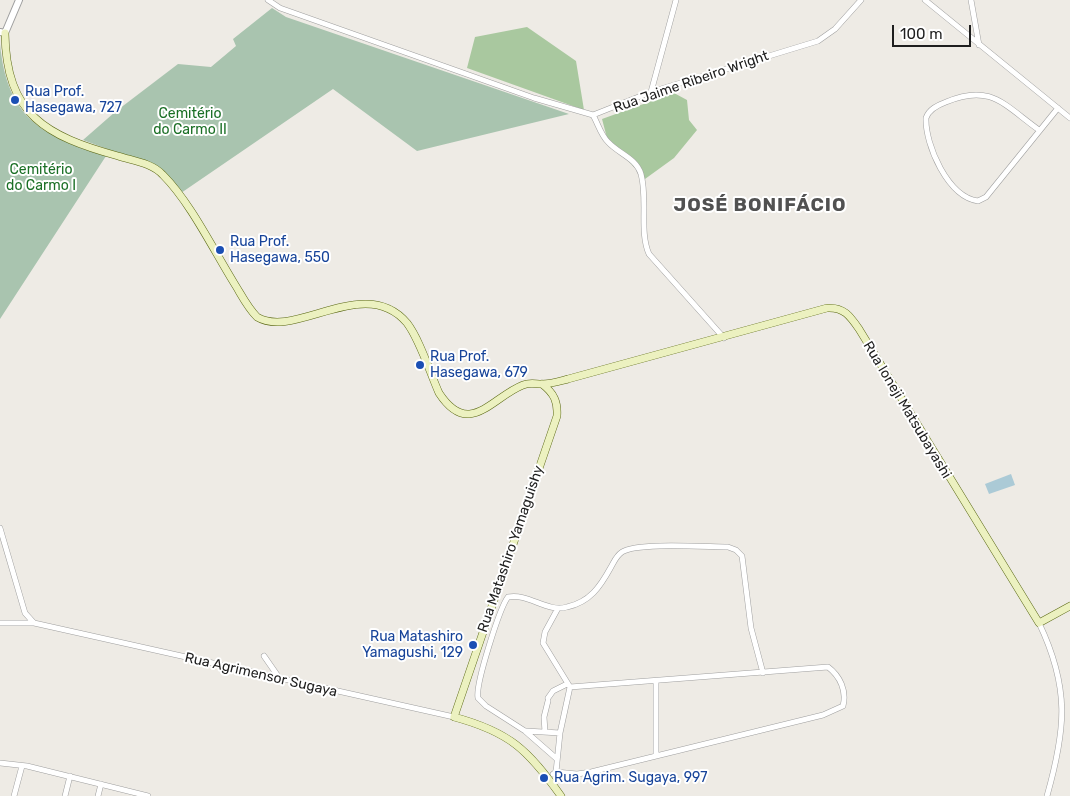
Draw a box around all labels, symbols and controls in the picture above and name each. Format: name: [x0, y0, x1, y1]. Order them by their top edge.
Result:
scale bar: [895, 15, 974, 47]
text: 100 m: [900, 25, 942, 43]
street label: Rua Jaime Ribeiro Wright: [611, 47, 771, 117]
place label: Rua Prof. Hasegawa, 727: [25, 84, 122, 116]
marker: Rua Prof. Hasegawa, 727: [9, 94, 21, 106]
park label: Cemitério do Carmo II: [153, 106, 227, 138]
park label: Cemitério do Carmo I: [6, 162, 76, 194]
district label: JOSÉ BONIFÁCIO: [672, 195, 848, 217]
place label: Rua Prof. Hasegawa, 550: [230, 234, 330, 266]
marker: Rua Prof. Hasegawa, 550: [214, 244, 226, 256]
street label: Rua Ioneji Matsubayashi: [859, 338, 955, 482]
place label: Rua Prof. Hasegawa, 679: [430, 349, 528, 382]
marker: Rua Prof. Hasegawa, 679: [414, 359, 426, 371]
street label: Rua Matashiro Yamaguishy: [475, 463, 547, 635]
place label: Rua Matashiro Yamagushi, 129: [362, 629, 463, 662]
marker: Rua Matashiro Yamagushi, 129: [467, 639, 479, 651]
street label: Rua Agrimensor Sugaya: [183, 649, 339, 701]
place label: Rua Agrim. Sugaya, 997: [554, 770, 707, 786]
marker: Rua Agrim. Sugaya, 997: [538, 772, 550, 784]

